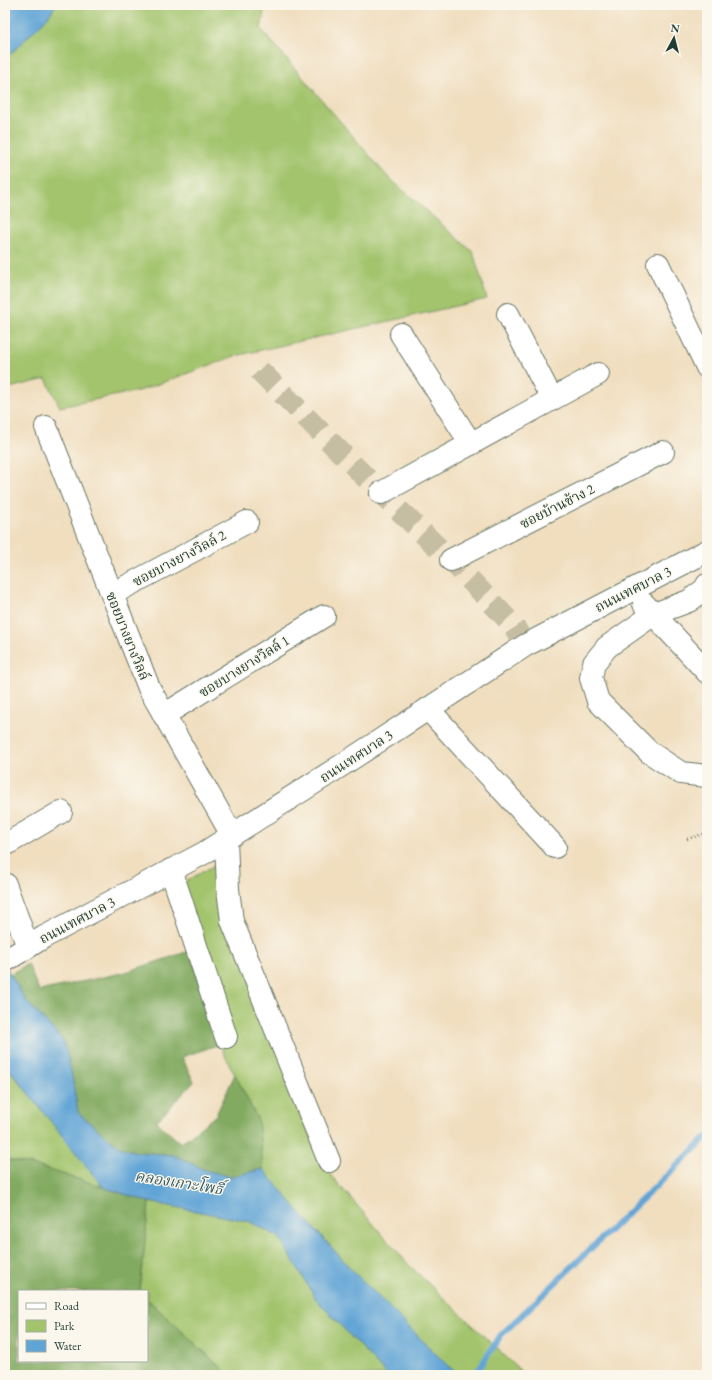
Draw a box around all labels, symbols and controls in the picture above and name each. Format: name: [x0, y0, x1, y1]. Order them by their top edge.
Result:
north arrow: [654, 18, 694, 58]
text: N: [670, 21, 681, 36]
street label: ซอยบ้านช้าง 2: [517, 479, 598, 533]
street label: ซอยบางยางวิลล์ 2: [129, 526, 229, 590]
street label: ถนนเทศบาล 3: [592, 562, 675, 616]
street label: ซอยบางยางวิลล์: [102, 589, 154, 683]
street label: ซอยบางยางวิลล์ 1: [195, 631, 293, 701]
street label: ถนนเทศบาล 3: [316, 726, 396, 786]
street label: ถนนเทศบาล 3: [36, 892, 118, 948]
water label: คลองเกาะโพธิ์: [134, 1165, 230, 1199]
legend: [18, 1290, 148, 1362]
text: Road: [54, 1298, 80, 1314]
text: Park: [54, 1318, 75, 1334]
text: Water: [54, 1338, 81, 1354]

